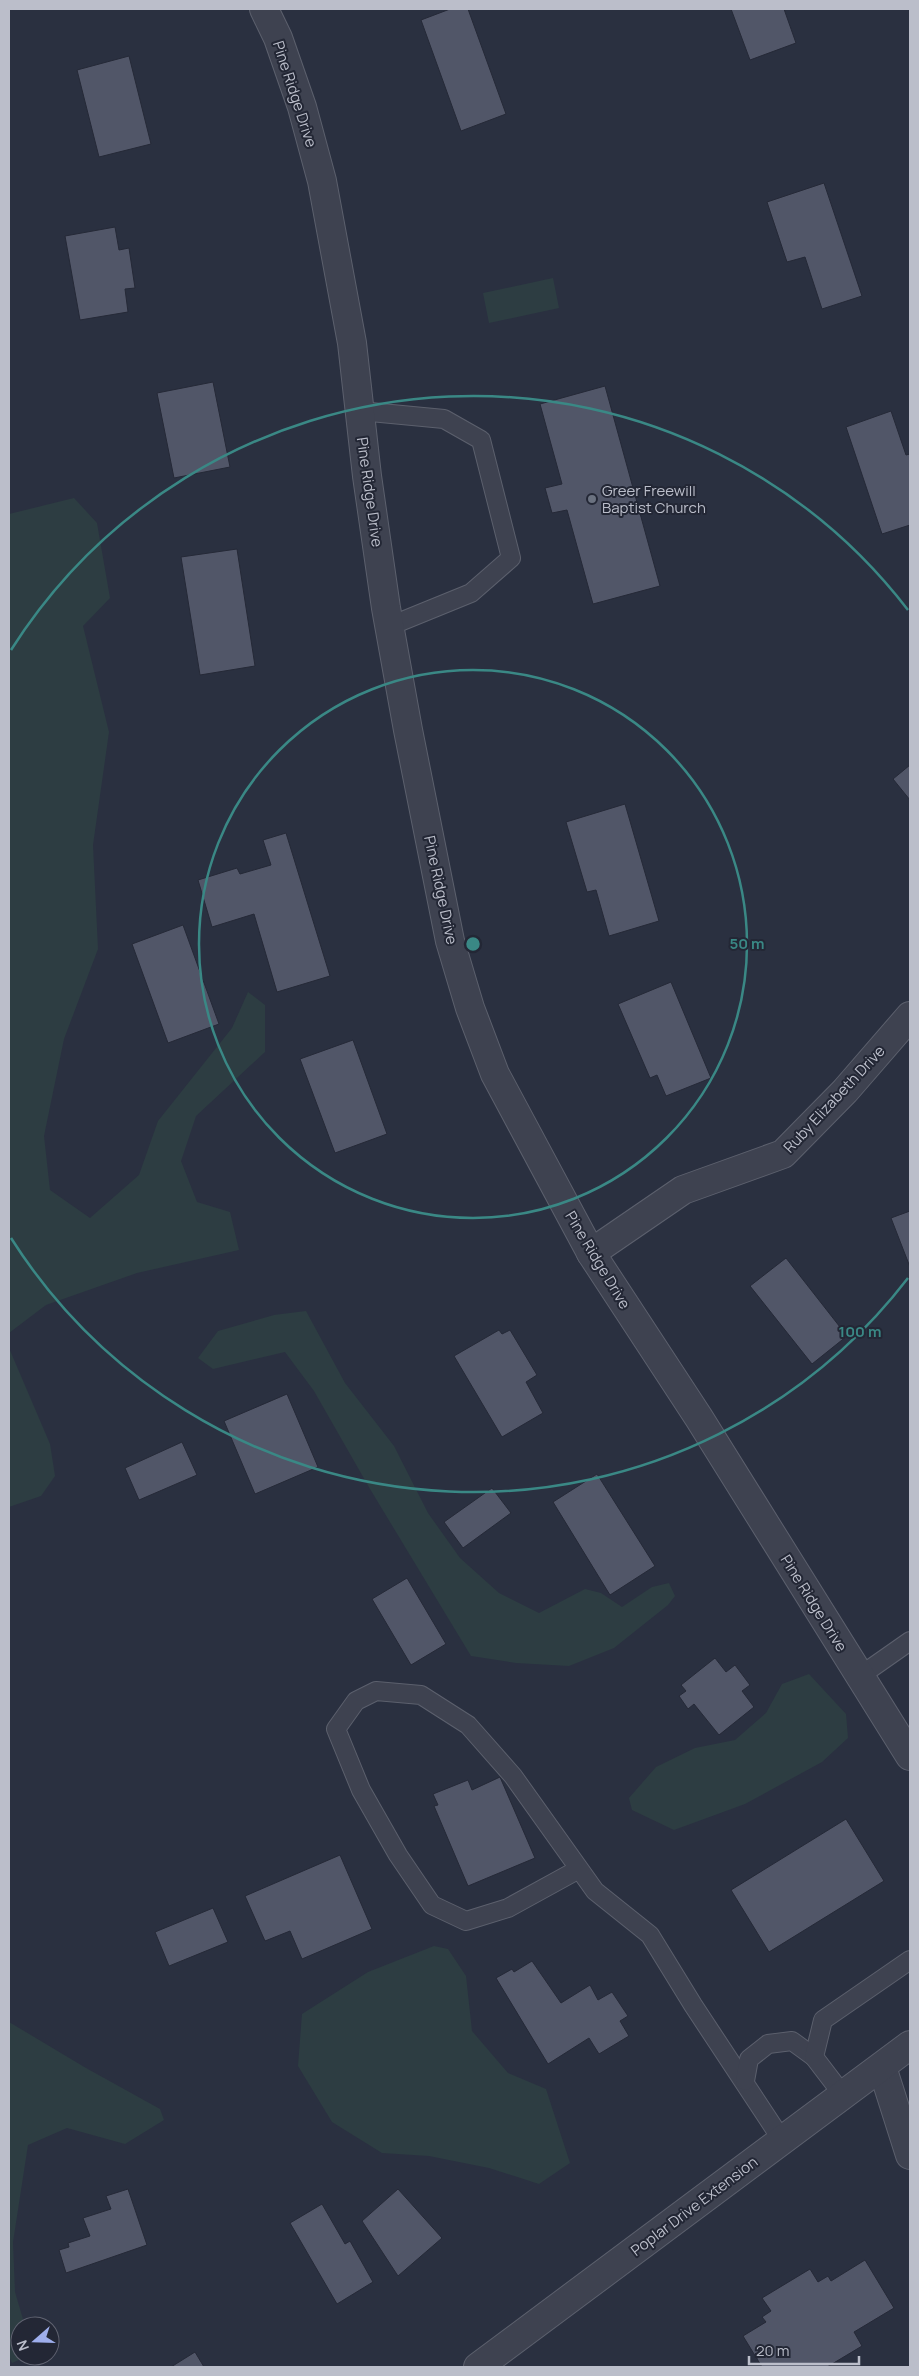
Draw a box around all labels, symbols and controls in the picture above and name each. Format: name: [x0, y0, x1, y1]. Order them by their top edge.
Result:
street label: Pine Ridge Drive: [268, 38, 322, 150]
street label: Pine Ridge Drive: [352, 436, 388, 549]
place label: Greer Freewill Baptist Church: [602, 480, 706, 518]
marker: Greer Freewill Baptist Church: [586, 493, 598, 505]
street label: Pine Ridge Drive: [419, 834, 463, 947]
text: 50 m: [729, 933, 765, 954]
centre of rings: [464, 935, 482, 953]
street label: Ruby Elizabeth Drive: [779, 1041, 889, 1157]
street label: Pine Ridge Drive: [560, 1207, 636, 1313]
text: 100 m: [839, 1321, 881, 1342]
street label: Pine Ridge Drive: [776, 1550, 852, 1656]
street label: Poplar Drive Extension: [626, 2151, 762, 2261]
north arrow: [10, 2316, 60, 2366]
scale bar: [749, 2334, 859, 2366]
text: N: [12, 2338, 33, 2354]
text: 20 m: [756, 2340, 789, 2361]

